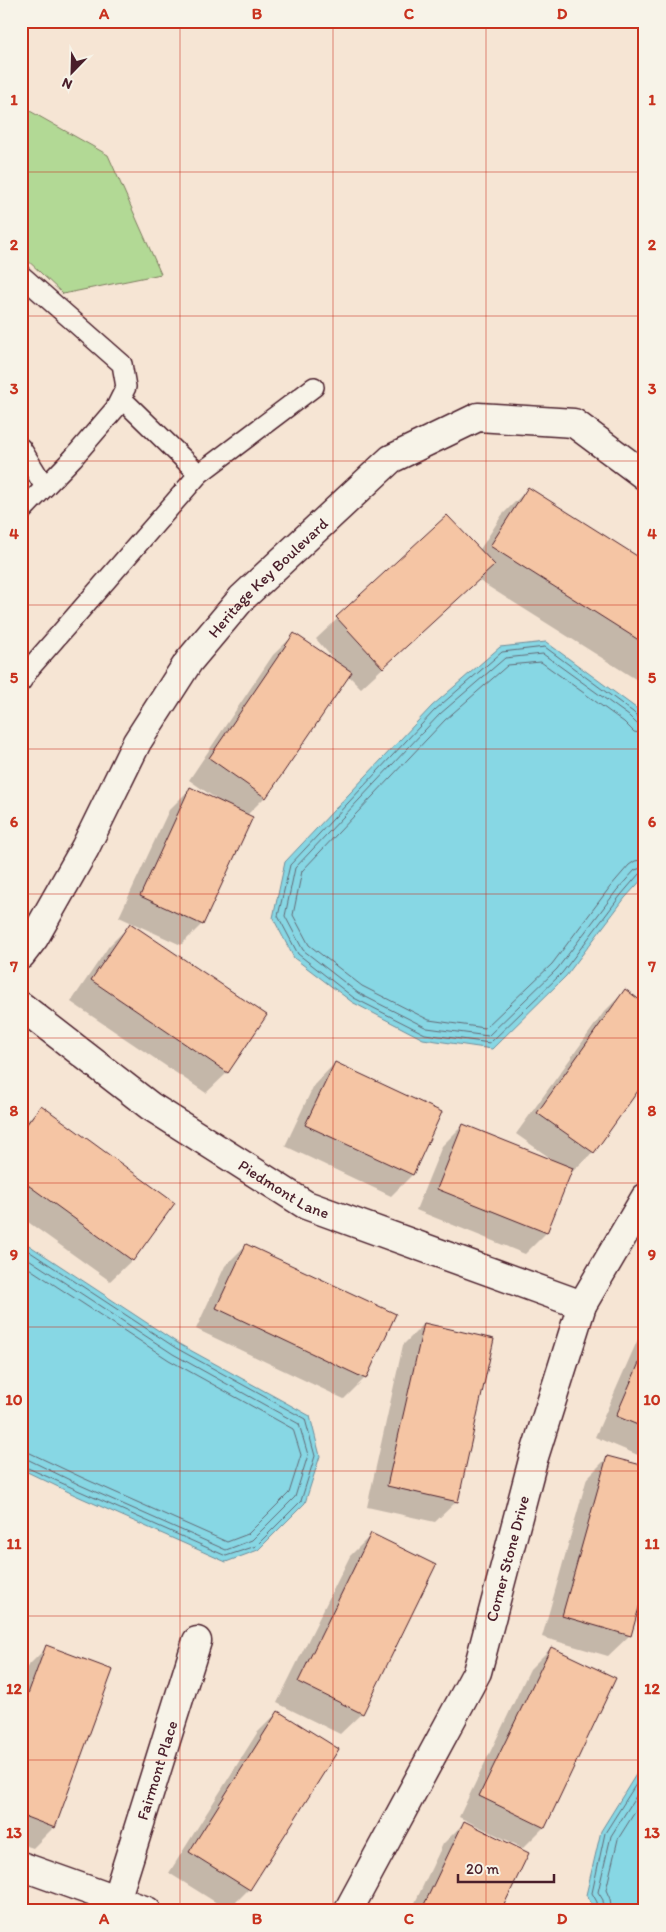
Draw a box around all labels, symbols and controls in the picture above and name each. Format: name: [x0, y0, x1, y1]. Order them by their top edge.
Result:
text: A: [98, 4, 110, 23]
text: B: [252, 4, 263, 23]
text: C: [404, 4, 415, 23]
text: D: [557, 4, 568, 23]
north arrow: [48, 48, 98, 98]
text: N: [59, 74, 75, 93]
text: 1: [10, 90, 18, 109]
text: 1: [648, 90, 656, 109]
text: 2: [10, 235, 19, 254]
text: 2: [648, 235, 657, 254]
text: 3: [10, 379, 19, 398]
text: 3: [648, 379, 657, 398]
street label: Heritage Key Boulevard: [204, 513, 332, 641]
text: 4: [9, 524, 19, 543]
text: 4: [647, 524, 657, 543]
text: 5: [10, 668, 19, 687]
text: 5: [648, 668, 657, 687]
text: 6: [10, 812, 19, 831]
text: 6: [648, 812, 657, 831]
text: 7: [9, 957, 18, 976]
text: 7: [647, 957, 656, 976]
text: 8: [10, 1101, 19, 1120]
text: 8: [648, 1101, 657, 1120]
street label: Piedmont Lane: [235, 1155, 332, 1222]
text: 9: [10, 1245, 18, 1264]
text: 9: [648, 1245, 656, 1264]
text: 10: [5, 1390, 23, 1409]
text: 10: [643, 1390, 661, 1409]
street label: Corner Stone Drive: [481, 1493, 533, 1624]
text: 11: [7, 1534, 22, 1553]
text: 11: [645, 1534, 660, 1553]
text: 12: [6, 1679, 23, 1698]
text: 12: [644, 1679, 661, 1698]
street label: Fairmont Place: [132, 1718, 181, 1822]
text: 13: [6, 1823, 22, 1842]
text: 13: [644, 1823, 660, 1842]
scale bar: [458, 1852, 555, 1884]
text: 20 m: [466, 1860, 500, 1878]
text: A: [98, 1909, 110, 1928]
text: B: [252, 1909, 263, 1928]
text: C: [404, 1909, 415, 1928]
text: D: [557, 1909, 568, 1928]

